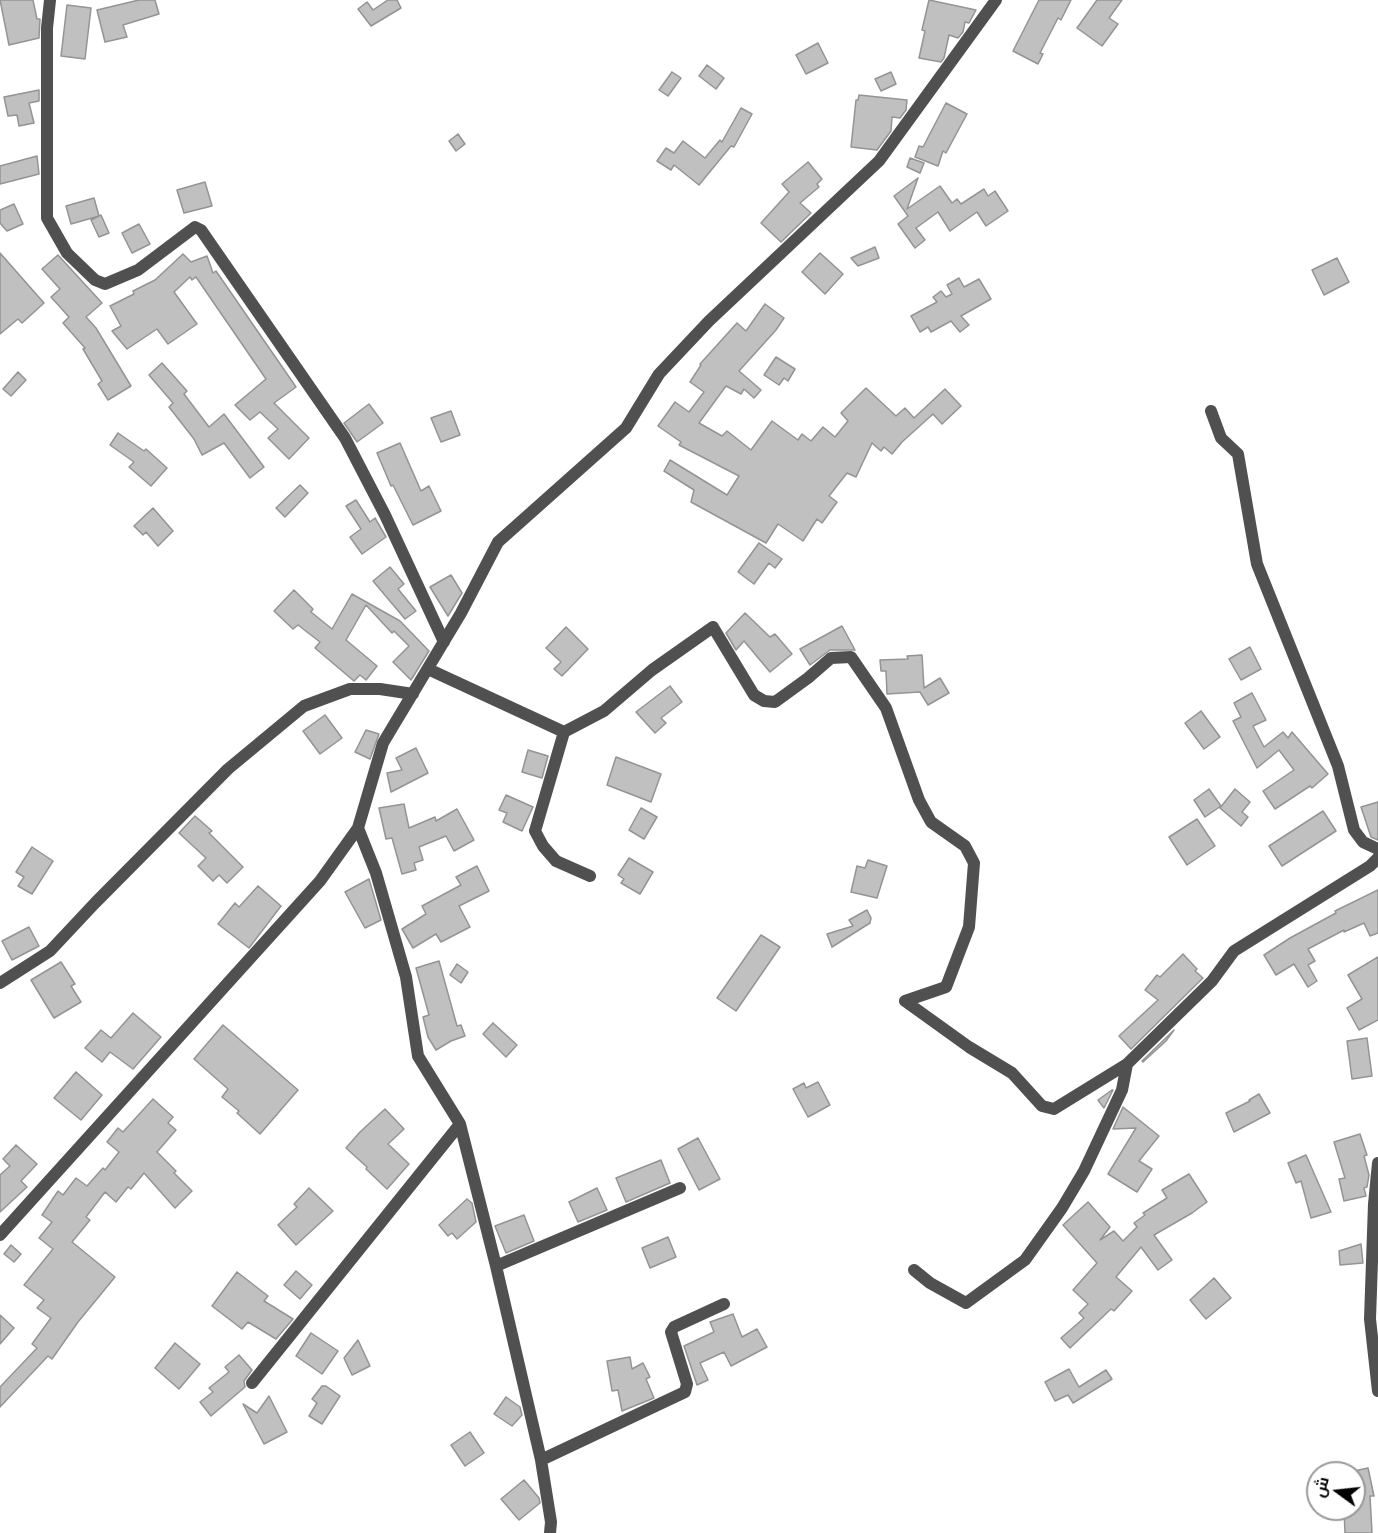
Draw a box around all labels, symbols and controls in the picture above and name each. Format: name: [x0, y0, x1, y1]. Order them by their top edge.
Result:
north arrow: [1306, 1461, 1366, 1521]
text: ش: [1308, 1474, 1332, 1499]

